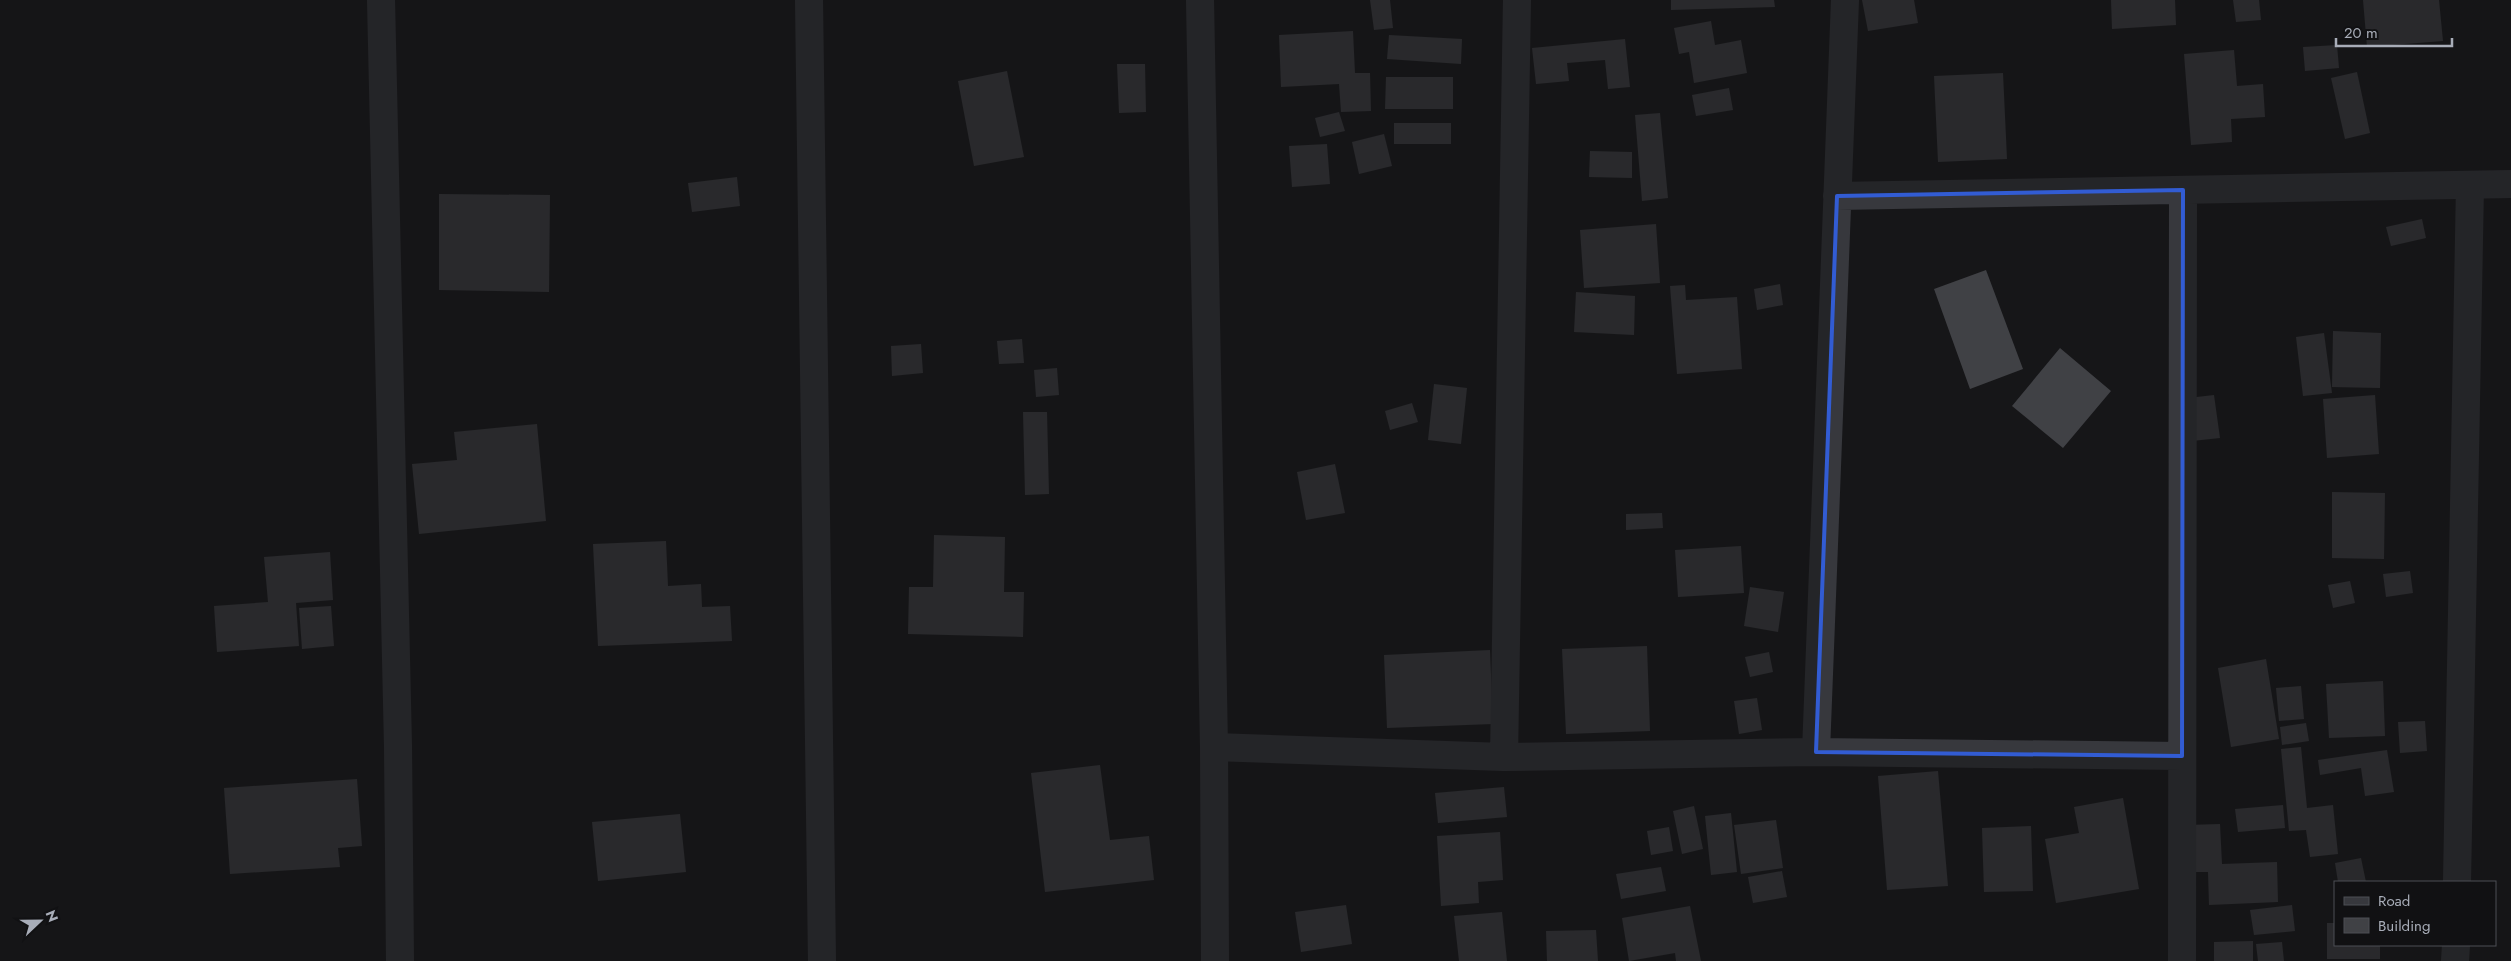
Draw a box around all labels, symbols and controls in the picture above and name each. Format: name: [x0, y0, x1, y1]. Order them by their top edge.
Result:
scale bar: [2336, 15, 2452, 47]
text: 20 m: [2344, 22, 2378, 44]
legend: [2334, 881, 2496, 946]
text: Road: [2378, 890, 2410, 912]
north arrow: [15, 896, 65, 946]
text: N: [41, 907, 63, 925]
text: Building: [2378, 915, 2430, 937]

